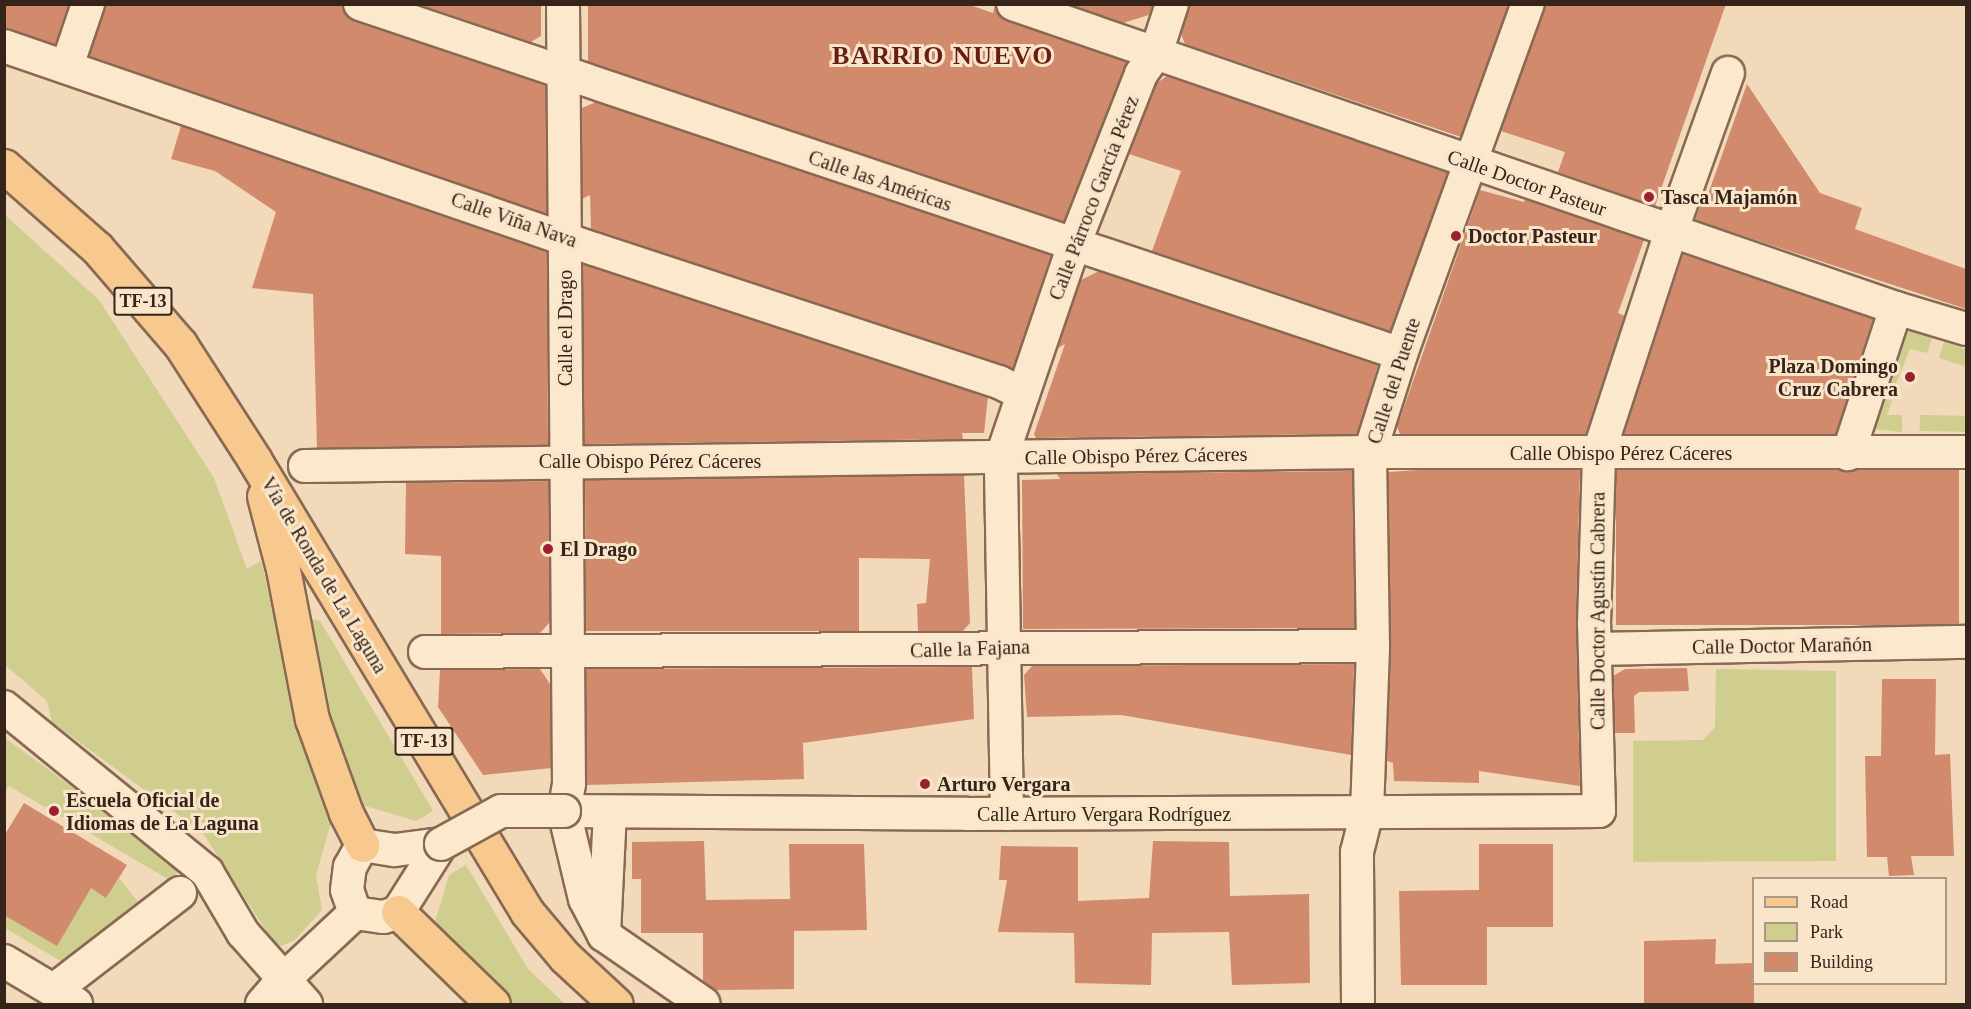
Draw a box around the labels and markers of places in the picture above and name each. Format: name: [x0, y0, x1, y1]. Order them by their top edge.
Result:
place label: Tasca Majamón: [1661, 185, 1797, 209]
marker: Tasca Majamón: [1642, 190, 1656, 204]
place label: Doctor Pasteur: [1468, 224, 1597, 248]
marker: Doctor Pasteur: [1449, 229, 1463, 243]
place label: Plaza Domingo Cruz Cabrera: [1769, 354, 1898, 401]
marker: Plaza Domingo Cruz Cabrera: [1903, 370, 1917, 384]
place label: El Drago: [560, 537, 637, 561]
marker: El Drago: [541, 542, 555, 556]
place label: Arturo Vergara: [937, 772, 1071, 796]
marker: Arturo Vergara: [918, 777, 932, 791]
place label: Escuela Oficial de Idiomas de La Laguna: [66, 788, 259, 835]
marker: Escuela Oficial de Idiomas de La Laguna: [47, 804, 61, 818]

